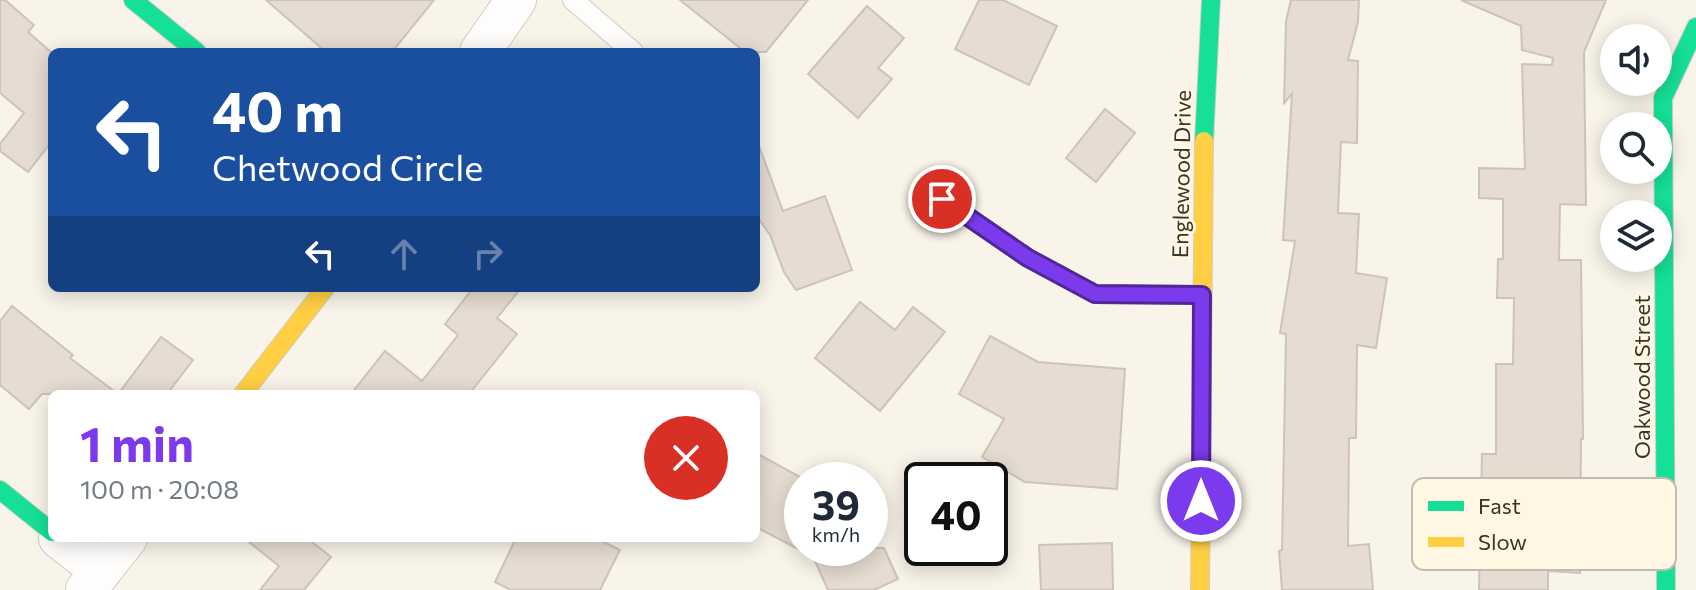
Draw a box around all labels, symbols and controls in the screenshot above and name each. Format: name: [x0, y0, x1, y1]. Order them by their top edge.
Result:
map controls: [1600, 24, 1672, 272]
button: sound: [1600, 24, 1672, 96]
text: 40 m: [212, 75, 343, 144]
icon: left: [80, 80, 184, 184]
street label: Englewood Drive: [1166, 90, 1196, 258]
button: search: [1600, 112, 1672, 184]
text: Chetwood Circle: [212, 144, 483, 188]
pin: [908, 165, 976, 233]
icon: arrive: [920, 177, 964, 221]
button: layers: [1600, 200, 1672, 272]
icon: left: [298, 232, 342, 276]
icon: ahead: [382, 232, 426, 276]
icon: right: [466, 232, 510, 276]
street label: Oakwood Street: [1628, 295, 1655, 459]
text: 1 min: [80, 413, 194, 472]
button: close: [644, 416, 728, 500]
position arrow: [1159, 459, 1243, 543]
speed limit sign: 40: [904, 462, 1008, 566]
text: 100 m · 20:08: [80, 473, 239, 504]
legend: [1412, 478, 1676, 570]
text: 39: [812, 479, 860, 528]
text: Fast: [1478, 492, 1521, 519]
text: km/h: [812, 522, 860, 546]
text: Slow: [1478, 528, 1527, 555]

